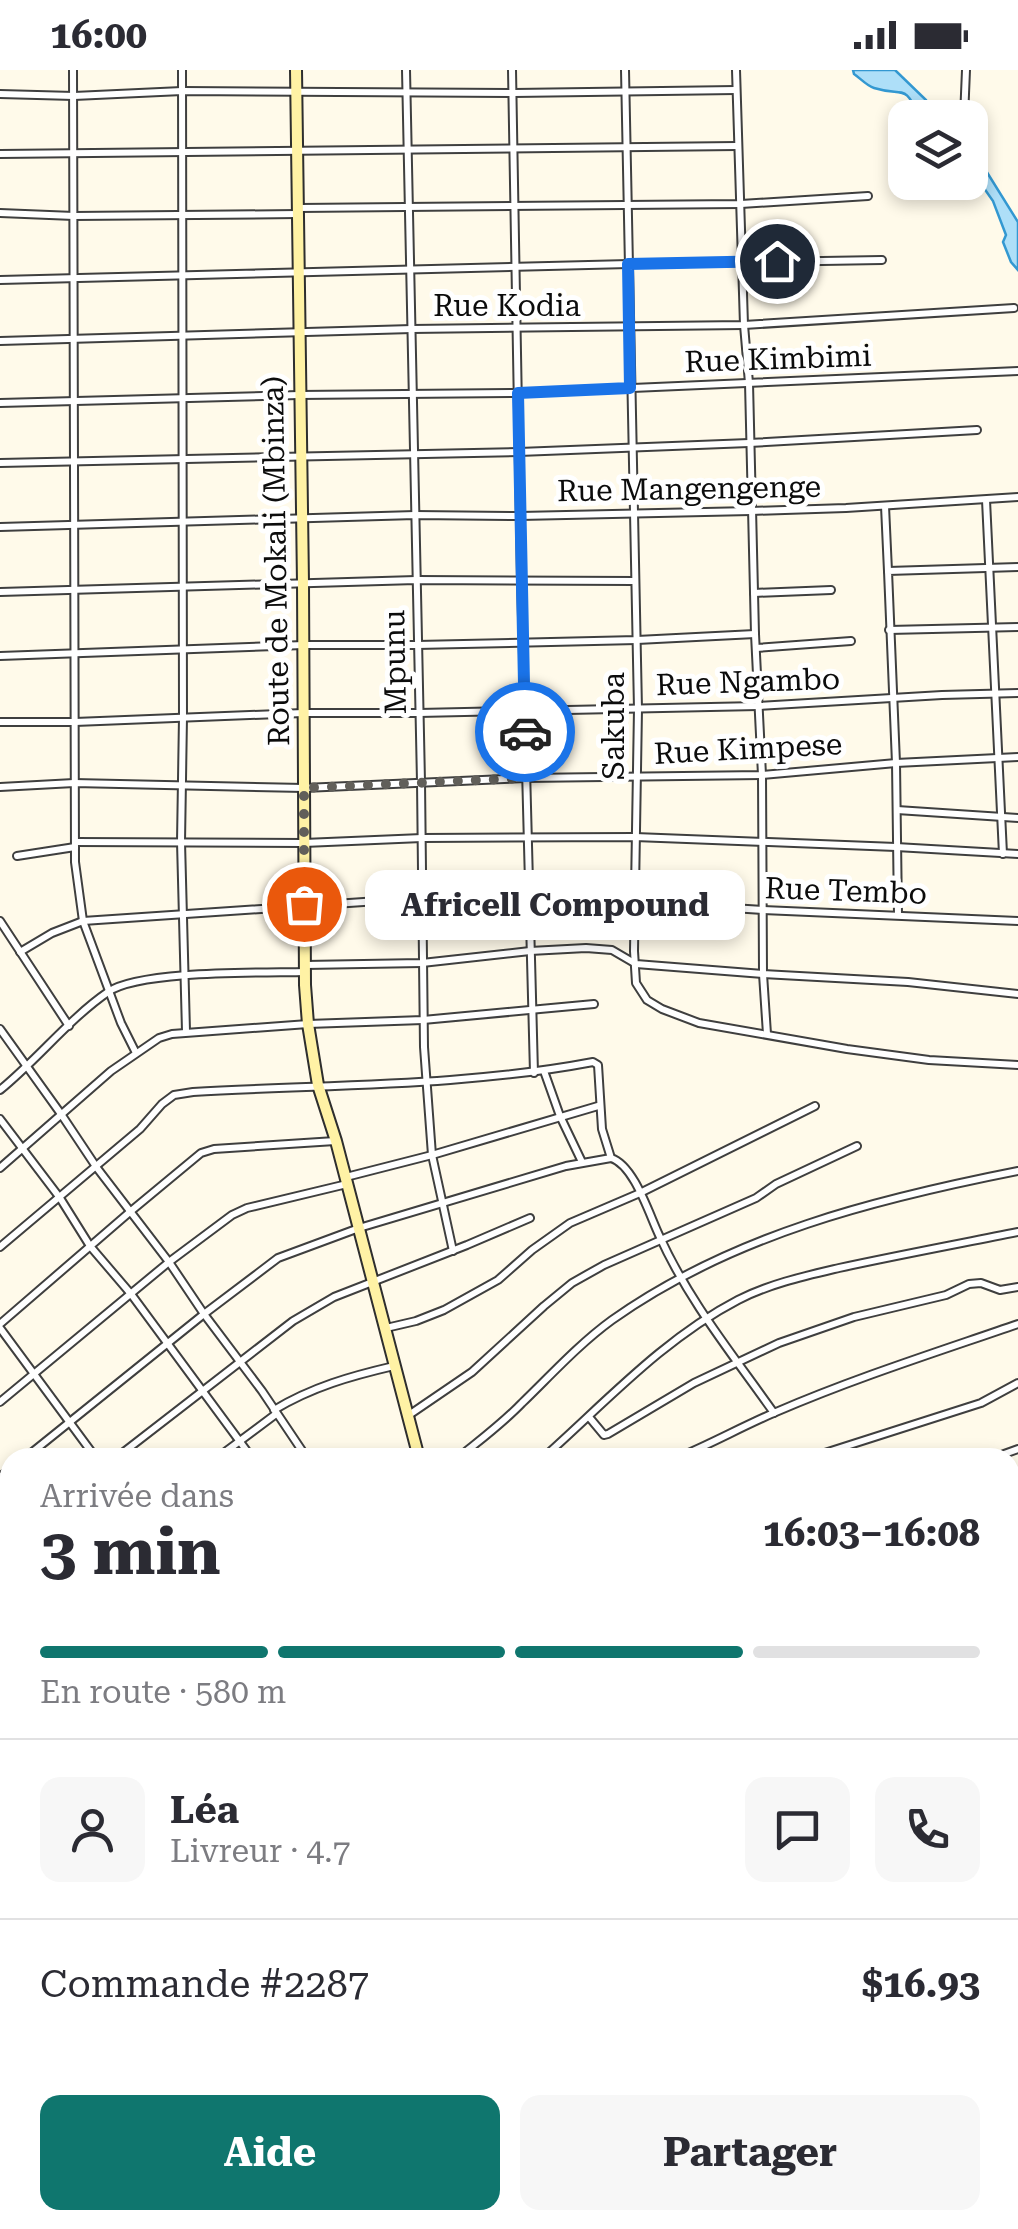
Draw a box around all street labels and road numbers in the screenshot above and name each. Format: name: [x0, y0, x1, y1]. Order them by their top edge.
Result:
street label: Rue Kodia: [433, 288, 581, 323]
street label: Rue Kimbimi: [684, 338, 872, 379]
street label: Route de Mokali (Mbinza): [255, 376, 296, 746]
street label: Rue Mangengenge: [557, 469, 821, 508]
street label: Mpunu: [376, 609, 413, 715]
street label: Rue Ngambo: [655, 661, 841, 702]
street label: Sakuba: [596, 672, 631, 780]
street label: Rue Kimpese: [653, 726, 843, 771]
street label: Rue Tembo: [764, 870, 928, 911]

